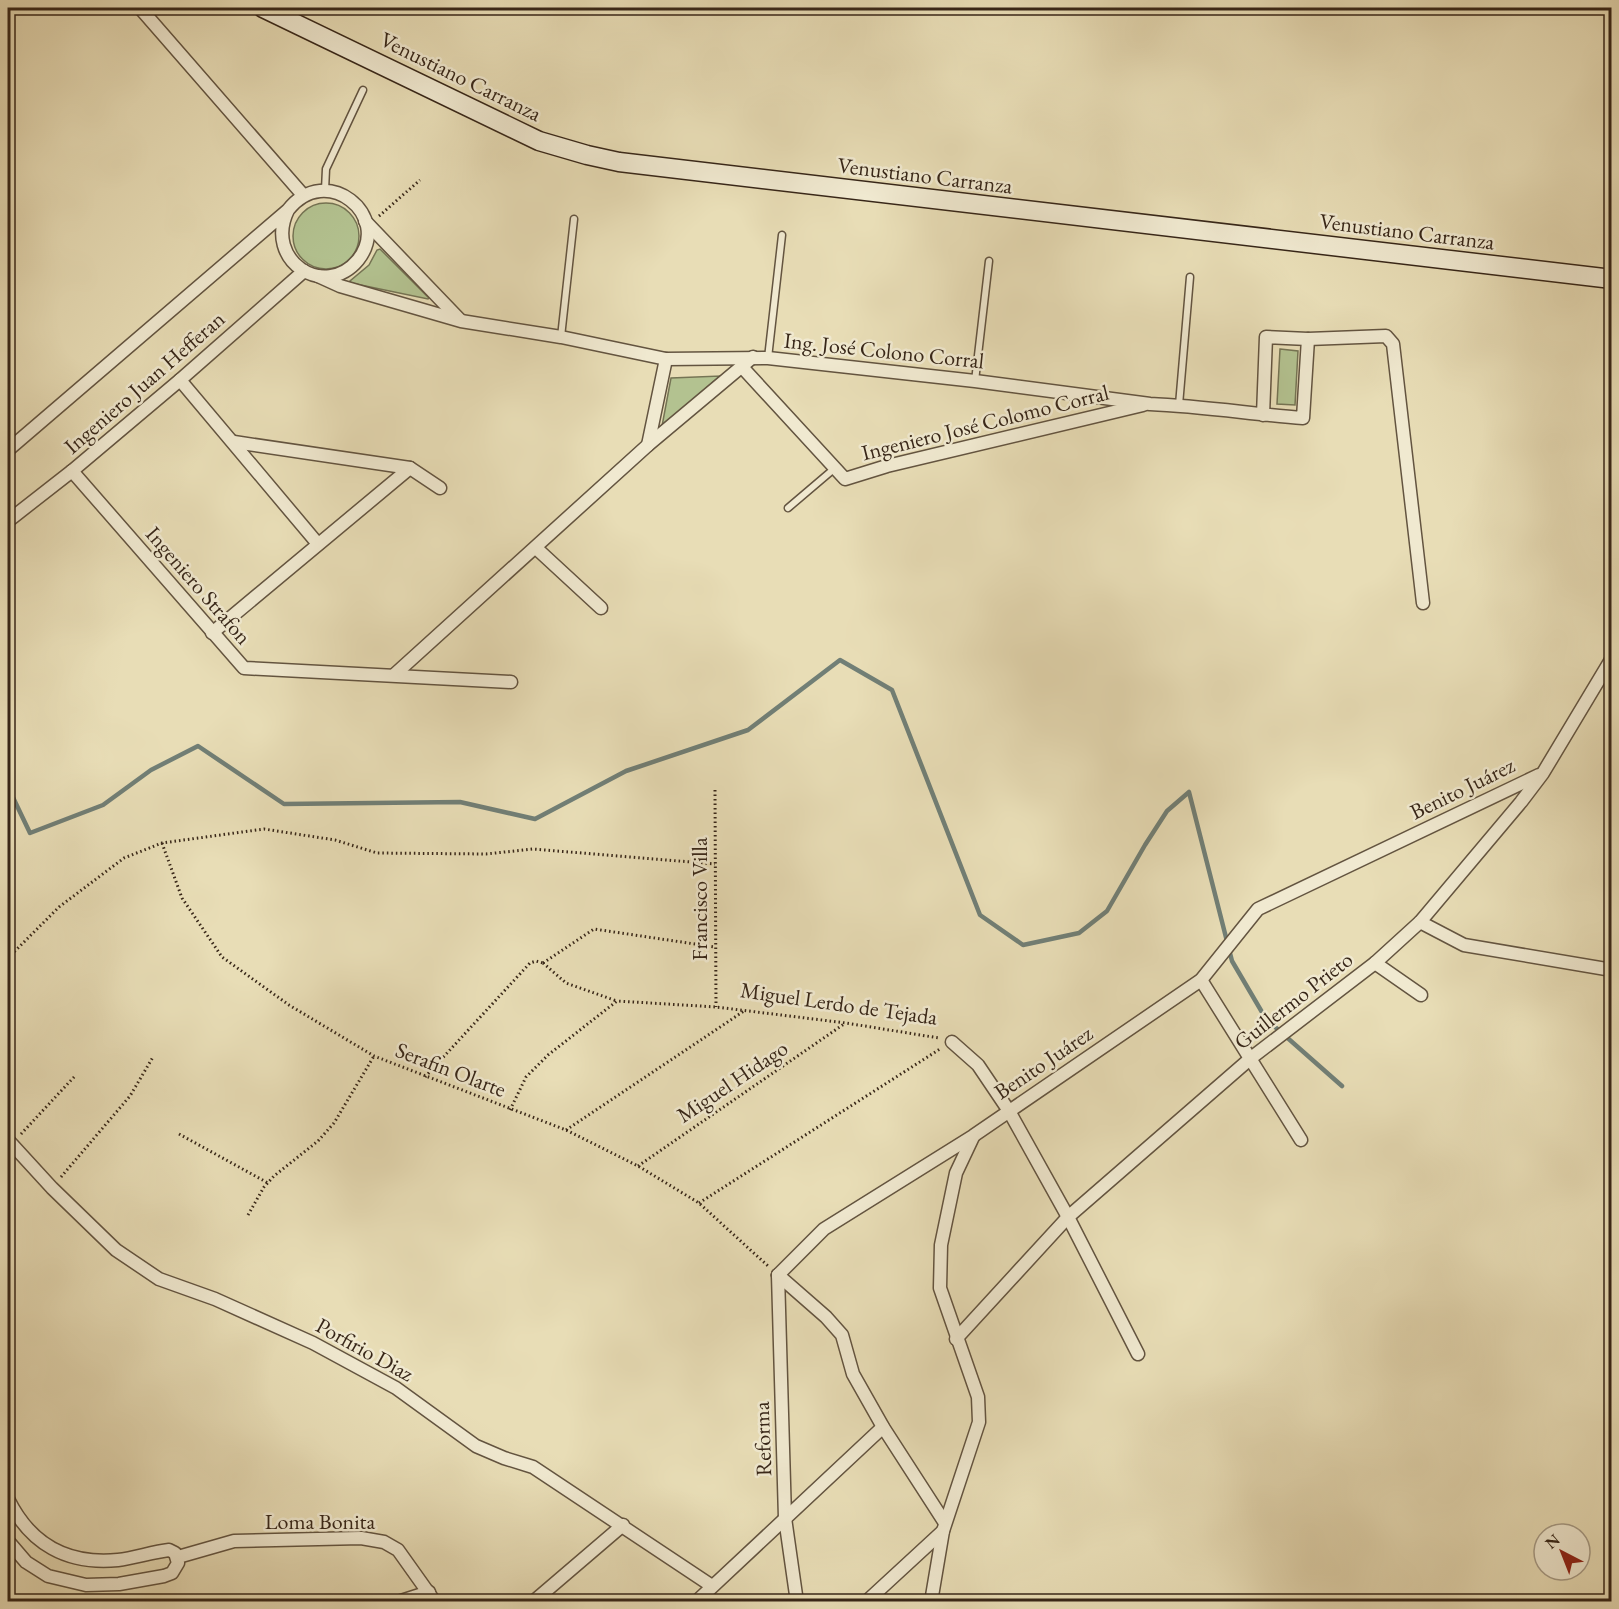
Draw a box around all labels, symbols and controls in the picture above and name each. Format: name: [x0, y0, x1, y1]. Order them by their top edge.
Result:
street label: Venustiano Carranza: [375, 25, 546, 128]
street label: Venustiano Carranza: [836, 150, 1014, 201]
street label: Venustiano Carranza: [1318, 206, 1496, 257]
street label: Ingeniero Juan Hefferan: [58, 304, 231, 460]
street label: Ing. José Colono Corral: [782, 326, 985, 375]
street label: Ingeniero José Colomo Corral: [858, 378, 1112, 467]
street label: Ingeniero Strafon: [139, 520, 258, 651]
street label: Benito Juárez: [1405, 750, 1520, 826]
street label: Francisco Villa: [685, 837, 714, 961]
street label: Guillermo Prieto: [1228, 945, 1359, 1056]
street label: Miguel Lerdo de Tejada: [739, 975, 940, 1032]
street label: Benito Juárez: [988, 1018, 1099, 1106]
street label: Miguel Hidago: [671, 1033, 794, 1129]
street label: Serafin Olarte: [391, 1035, 511, 1104]
street label: Porfirio Diaz: [311, 1311, 419, 1388]
street label: Reforma: [747, 1401, 778, 1477]
street label: Loma Bonita: [265, 1507, 375, 1536]
north arrow: [1532, 1522, 1592, 1582]
text: N: [1540, 1529, 1564, 1553]

